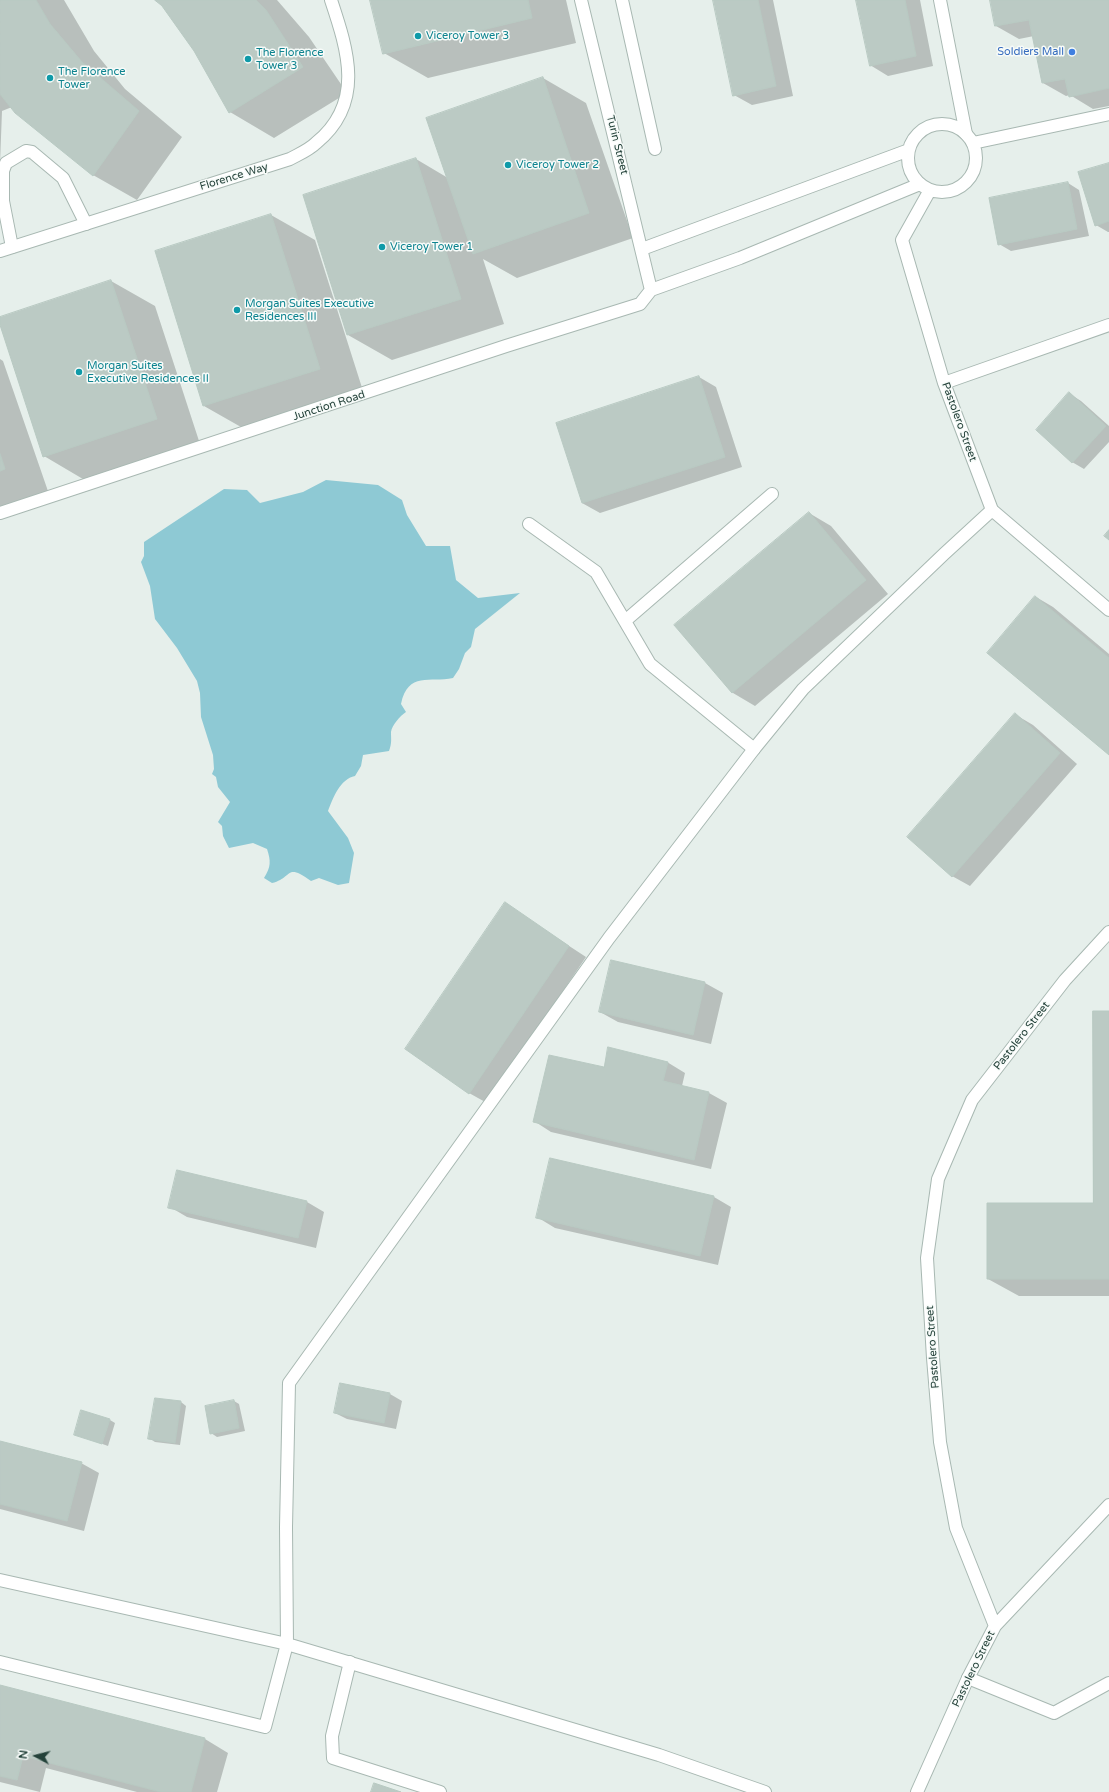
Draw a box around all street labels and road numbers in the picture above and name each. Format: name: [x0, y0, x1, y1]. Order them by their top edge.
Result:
street label: Turin Street: [603, 114, 631, 176]
street label: Florence Way: [198, 160, 270, 194]
street label: Pastolero Street: [939, 381, 979, 463]
street label: Junction Road: [291, 388, 367, 424]
street label: Pastolero Street: [991, 999, 1053, 1073]
street label: Pastolero Street: [924, 1305, 942, 1389]
street label: Pastolero Street: [950, 1629, 998, 1709]

